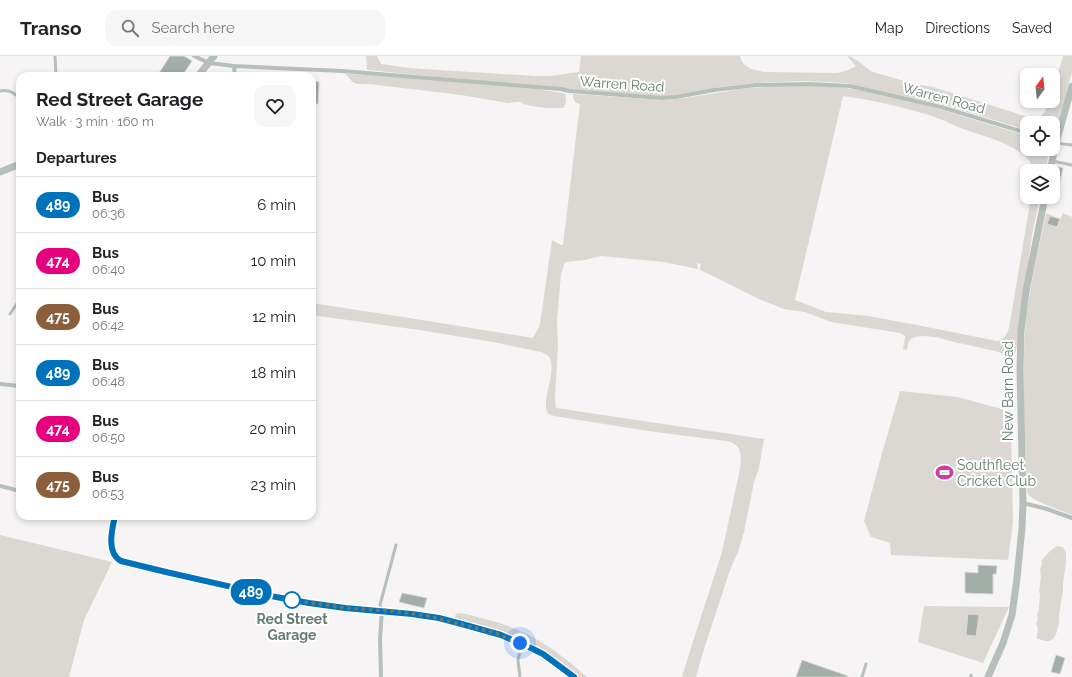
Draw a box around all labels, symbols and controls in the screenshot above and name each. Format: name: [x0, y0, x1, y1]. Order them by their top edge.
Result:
search box: [105, 10, 385, 46]
text: Transo: [20, 17, 81, 39]
icon: search: [119, 17, 141, 39]
text: Search here: [151, 19, 235, 37]
text: Map: [875, 20, 903, 36]
text: Directions: [925, 20, 990, 36]
text: Saved: [1012, 20, 1052, 36]
north arrow: [1020, 68, 1060, 108]
map controls: [1020, 68, 1060, 204]
street label: Warren Road: [579, 73, 665, 95]
street label: Warren Road: [901, 79, 987, 117]
button: heart: [254, 85, 296, 127]
text: Red Street Garage: [36, 88, 203, 110]
text: Walk · 3 min · 160 m: [36, 114, 154, 129]
button: locate: [1020, 116, 1060, 156]
text: Departures: [36, 149, 117, 167]
button: layers: [1020, 164, 1060, 204]
text: Bus: [92, 188, 119, 206]
text: 6 min: [257, 196, 296, 214]
text: 489: [46, 197, 70, 213]
text: 06:36: [92, 206, 125, 221]
text: Bus: [92, 244, 119, 262]
text: 10 min: [251, 252, 296, 270]
text: 474: [46, 253, 70, 269]
text: 06:40: [92, 262, 125, 277]
text: Bus: [92, 300, 119, 318]
text: 12 min: [252, 308, 296, 326]
text: 475: [46, 309, 70, 325]
text: 06:42: [92, 318, 124, 333]
street label: New Barn Road: [1000, 341, 1016, 441]
text: Bus: [92, 356, 119, 374]
text: 18 min: [251, 364, 296, 382]
text: 489: [46, 365, 70, 381]
text: 06:48: [92, 374, 125, 389]
text: Bus: [92, 412, 119, 430]
text: 20 min: [249, 420, 296, 438]
text: 474: [46, 421, 70, 437]
text: 06:50: [92, 430, 125, 445]
place label: Southfleet Cricket Club: [957, 457, 1036, 489]
sports icon: Southfleet Cricket Club: [934, 463, 954, 483]
text: Bus: [92, 468, 119, 486]
text: 23 min: [251, 476, 296, 494]
text: 475: [46, 477, 70, 493]
text: 06:53: [92, 486, 124, 501]
line badge: 489: [228, 579, 274, 605]
text: 489: [239, 584, 263, 600]
marker: Red Street Garage: [283, 591, 301, 609]
place label: Red Street Garage: [256, 611, 328, 643]
your location: [510, 633, 530, 653]

